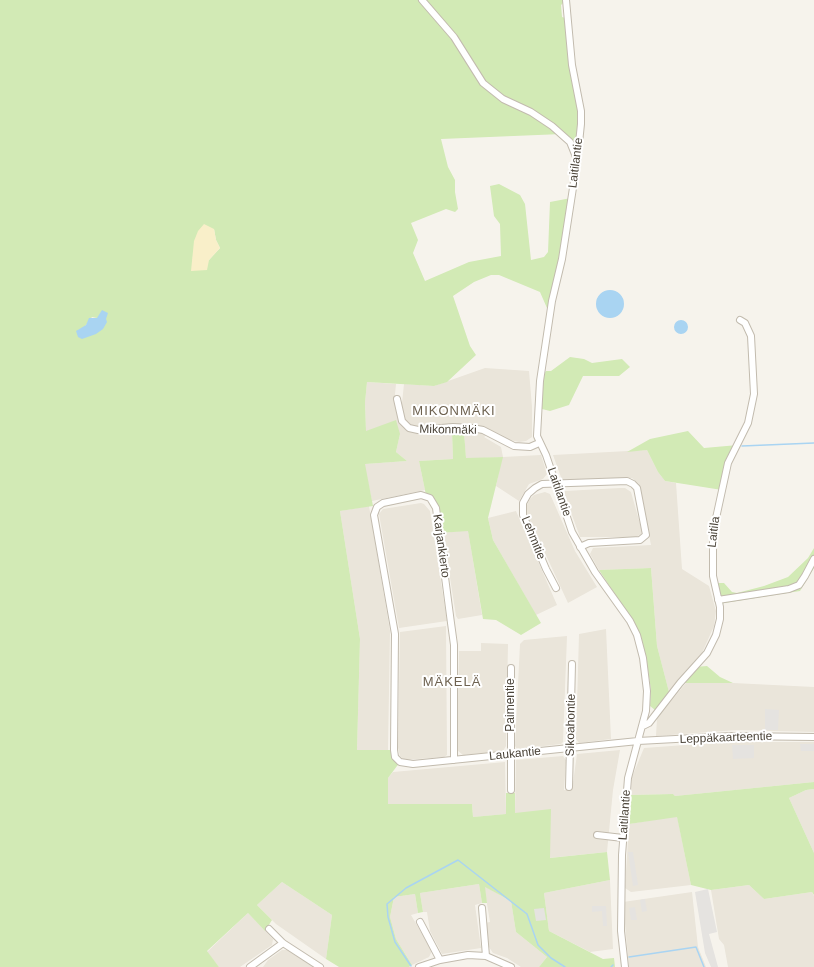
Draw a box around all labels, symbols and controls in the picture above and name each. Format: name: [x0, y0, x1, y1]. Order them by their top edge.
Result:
street label: Laitilantie: [566, 137, 586, 189]
district label: MIKONMÄKI: [412, 403, 496, 419]
street label: Mikonmäki: [419, 422, 477, 438]
street label: Laitilantie: [544, 466, 574, 518]
street label: Karjankierto: [429, 513, 453, 579]
street label: Lehmitie: [518, 514, 548, 562]
street label: Laitila: [705, 516, 723, 548]
district label: MÄKELÄ: [423, 674, 481, 690]
street label: Paimentie: [504, 678, 518, 732]
street label: Sikoahontie: [563, 694, 579, 756]
street label: Leppäkaarteentie: [679, 729, 773, 747]
street label: Laukantie: [488, 744, 542, 764]
street label: Laitilantie: [616, 789, 634, 841]

